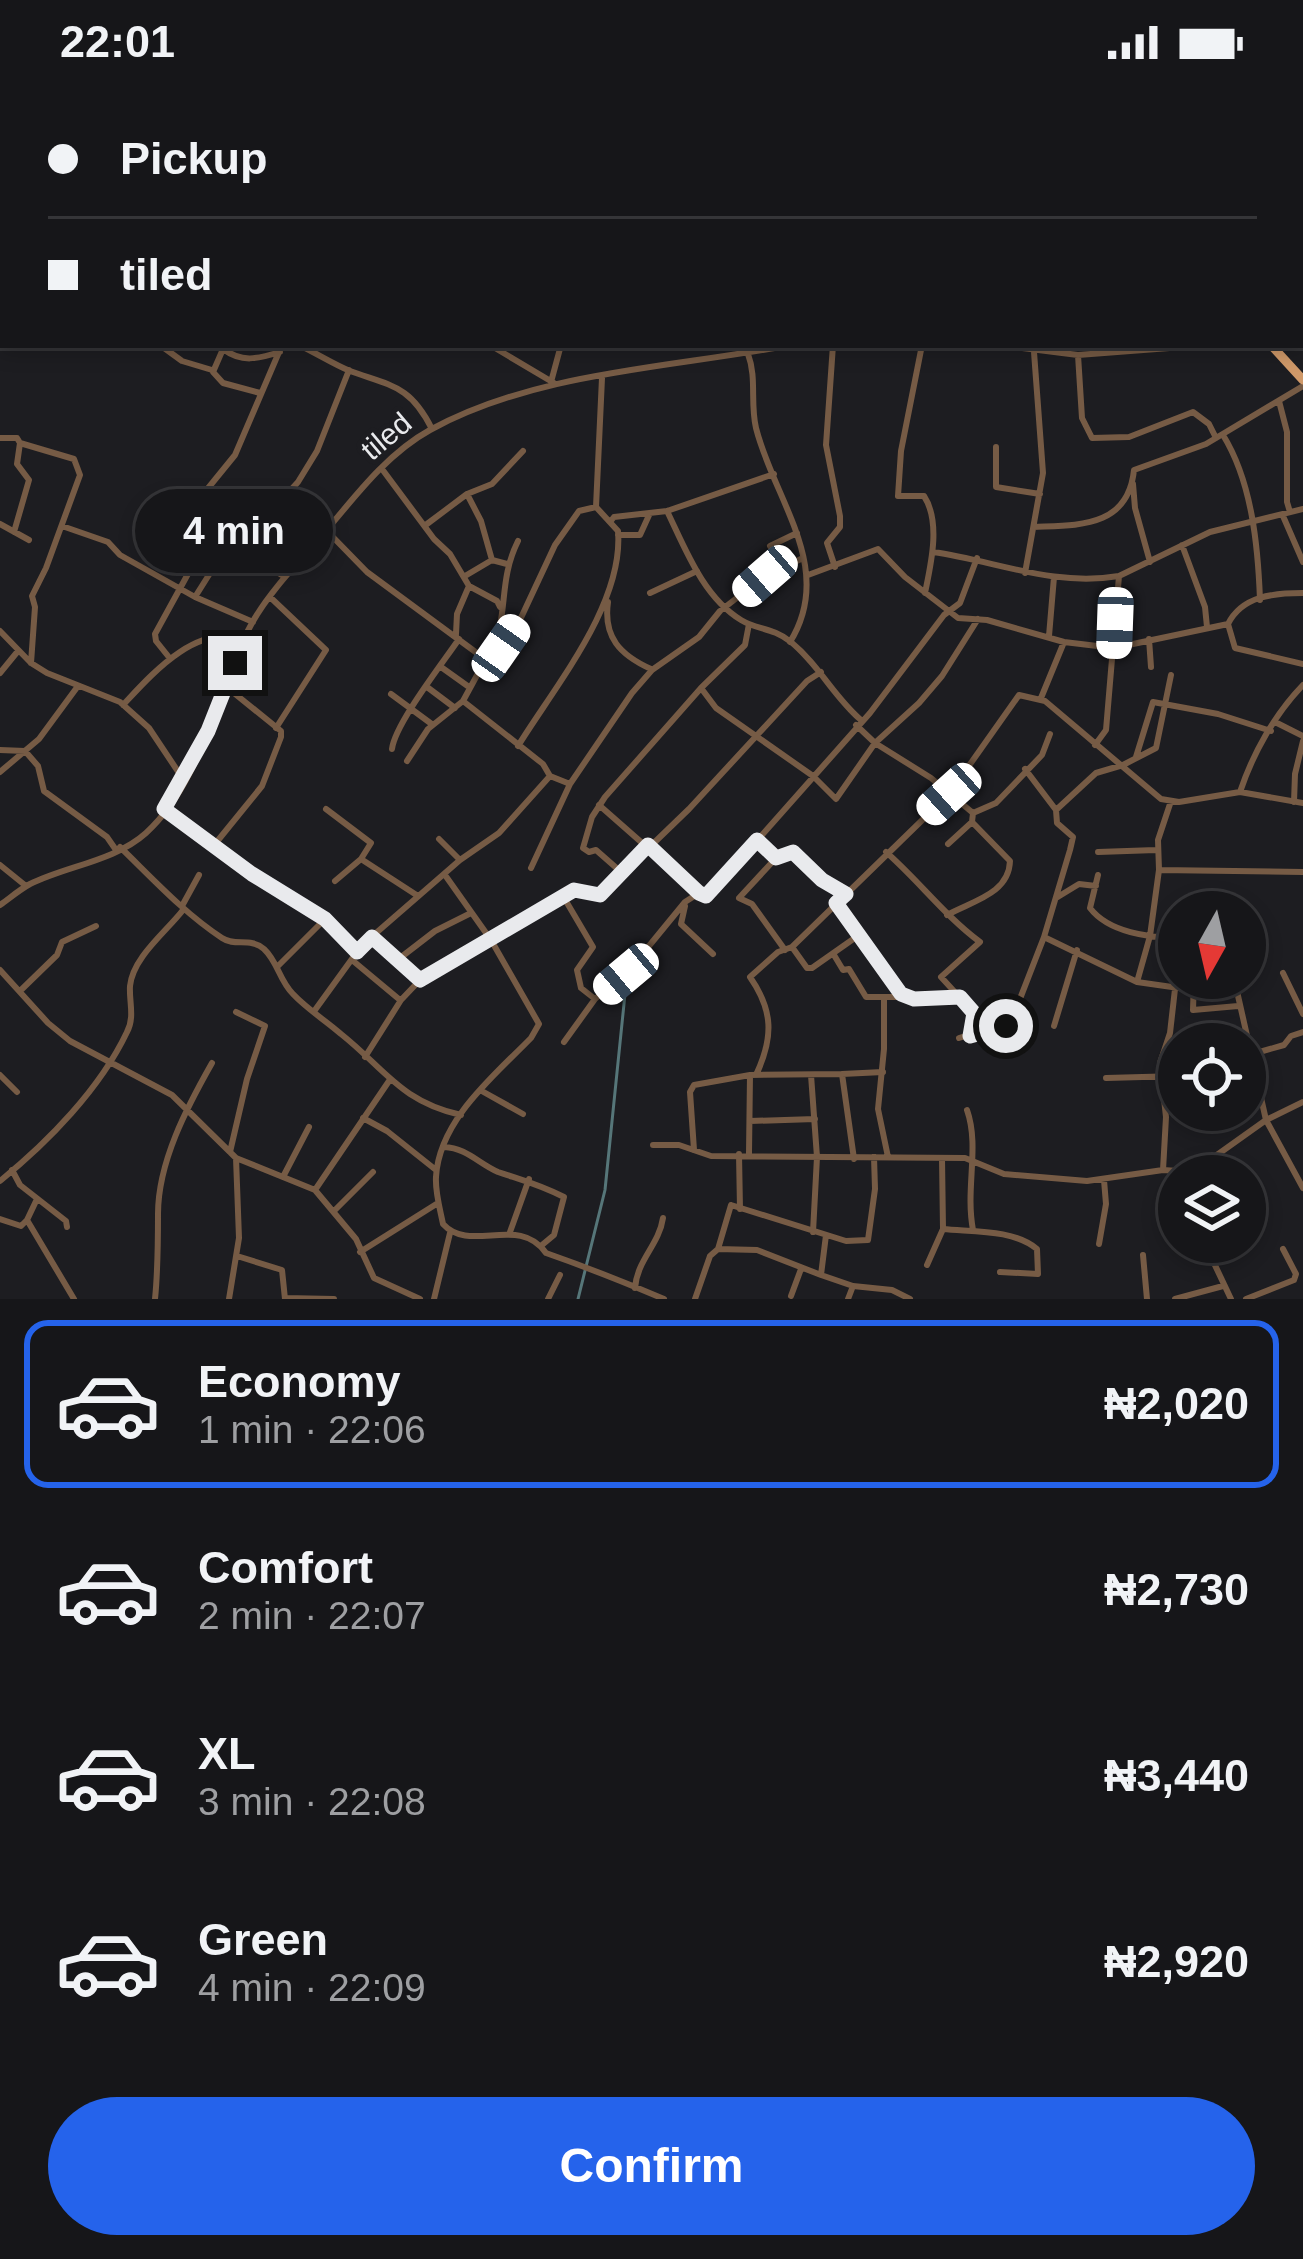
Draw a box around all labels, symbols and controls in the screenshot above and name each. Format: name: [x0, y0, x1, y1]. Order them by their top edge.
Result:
text: 22:01: [60, 16, 175, 67]
text: Pickup: [120, 133, 268, 184]
text: tiled: [120, 249, 213, 300]
street label: tiled: [354, 406, 418, 466]
callout: 4 min: [136, 489, 334, 573]
text: 4 min: [183, 509, 285, 552]
car: [726, 539, 804, 613]
car: [1096, 586, 1134, 660]
car: [466, 608, 536, 688]
route end: [208, 636, 262, 690]
car: [910, 757, 988, 831]
north arrow: [1158, 891, 1266, 999]
map controls: [1158, 891, 1266, 1263]
car: [587, 937, 665, 1011]
route start: [979, 999, 1033, 1053]
button: locate: [1158, 1023, 1266, 1131]
button: layers: [1158, 1155, 1266, 1263]
icon: car: [54, 1350, 162, 1458]
text: Economy: [198, 1356, 401, 1407]
text: ₦2,020: [1104, 1378, 1249, 1429]
text: 1 min · 22:06: [198, 1408, 426, 1451]
icon: car: [54, 1536, 162, 1644]
text: Comfort: [198, 1542, 373, 1593]
text: ₦2,730: [1104, 1564, 1249, 1615]
text: 2 min · 22:07: [198, 1594, 426, 1637]
icon: car: [54, 1722, 162, 1830]
text: XL: [198, 1728, 256, 1779]
text: ₦3,440: [1104, 1750, 1249, 1801]
text: 3 min · 22:08: [198, 1780, 426, 1823]
icon: car: [54, 1908, 162, 2016]
text: Green: [198, 1914, 328, 1965]
text: ₦2,920: [1104, 1936, 1249, 1987]
text: 4 min · 22:09: [198, 1966, 426, 2009]
button: Confirm: [48, 2097, 1255, 2235]

